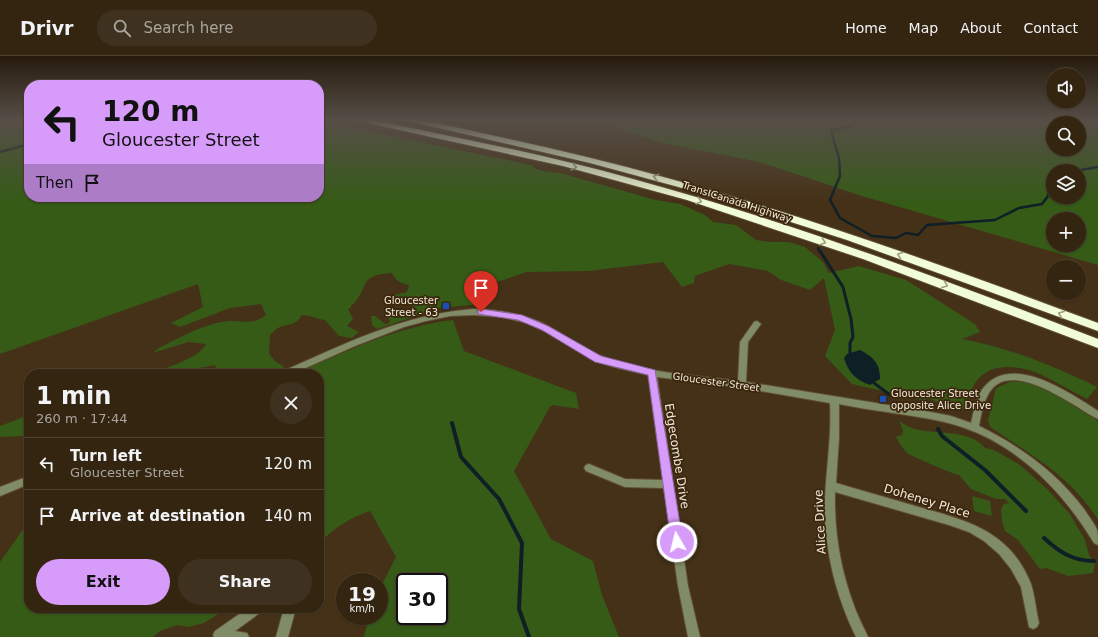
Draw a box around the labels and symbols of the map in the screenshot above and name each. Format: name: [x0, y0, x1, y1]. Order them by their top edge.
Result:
one-way arrow: [570, 162, 577, 171]
one-way arrow: [653, 174, 659, 182]
street label: Trans Canada Highway: [680, 179, 793, 225]
one-way arrow: [696, 197, 703, 205]
one-way arrow: [819, 237, 826, 245]
one-way arrow: [897, 251, 904, 259]
pin: [464, 271, 498, 312]
one-way arrow: [942, 281, 949, 289]
place label: Gloucester Street - 63: [384, 295, 439, 318]
marker: Gloucester Street - 63: [441, 301, 451, 311]
one-way arrow: [1058, 310, 1065, 318]
street label: Gloucester Street: [672, 370, 760, 394]
place label: Gloucester Street opposite Alice Drive: [891, 388, 991, 411]
marker: Gloucester Street opposite Alice Drive: [878, 394, 888, 404]
street label: Edgecombe Drive: [662, 402, 692, 510]
street label: Doheney Place: [882, 481, 972, 521]
street label: Alice Drive: [811, 489, 829, 555]
position arrow: [656, 521, 698, 563]
speed limit sign: 30: [396, 573, 448, 625]

